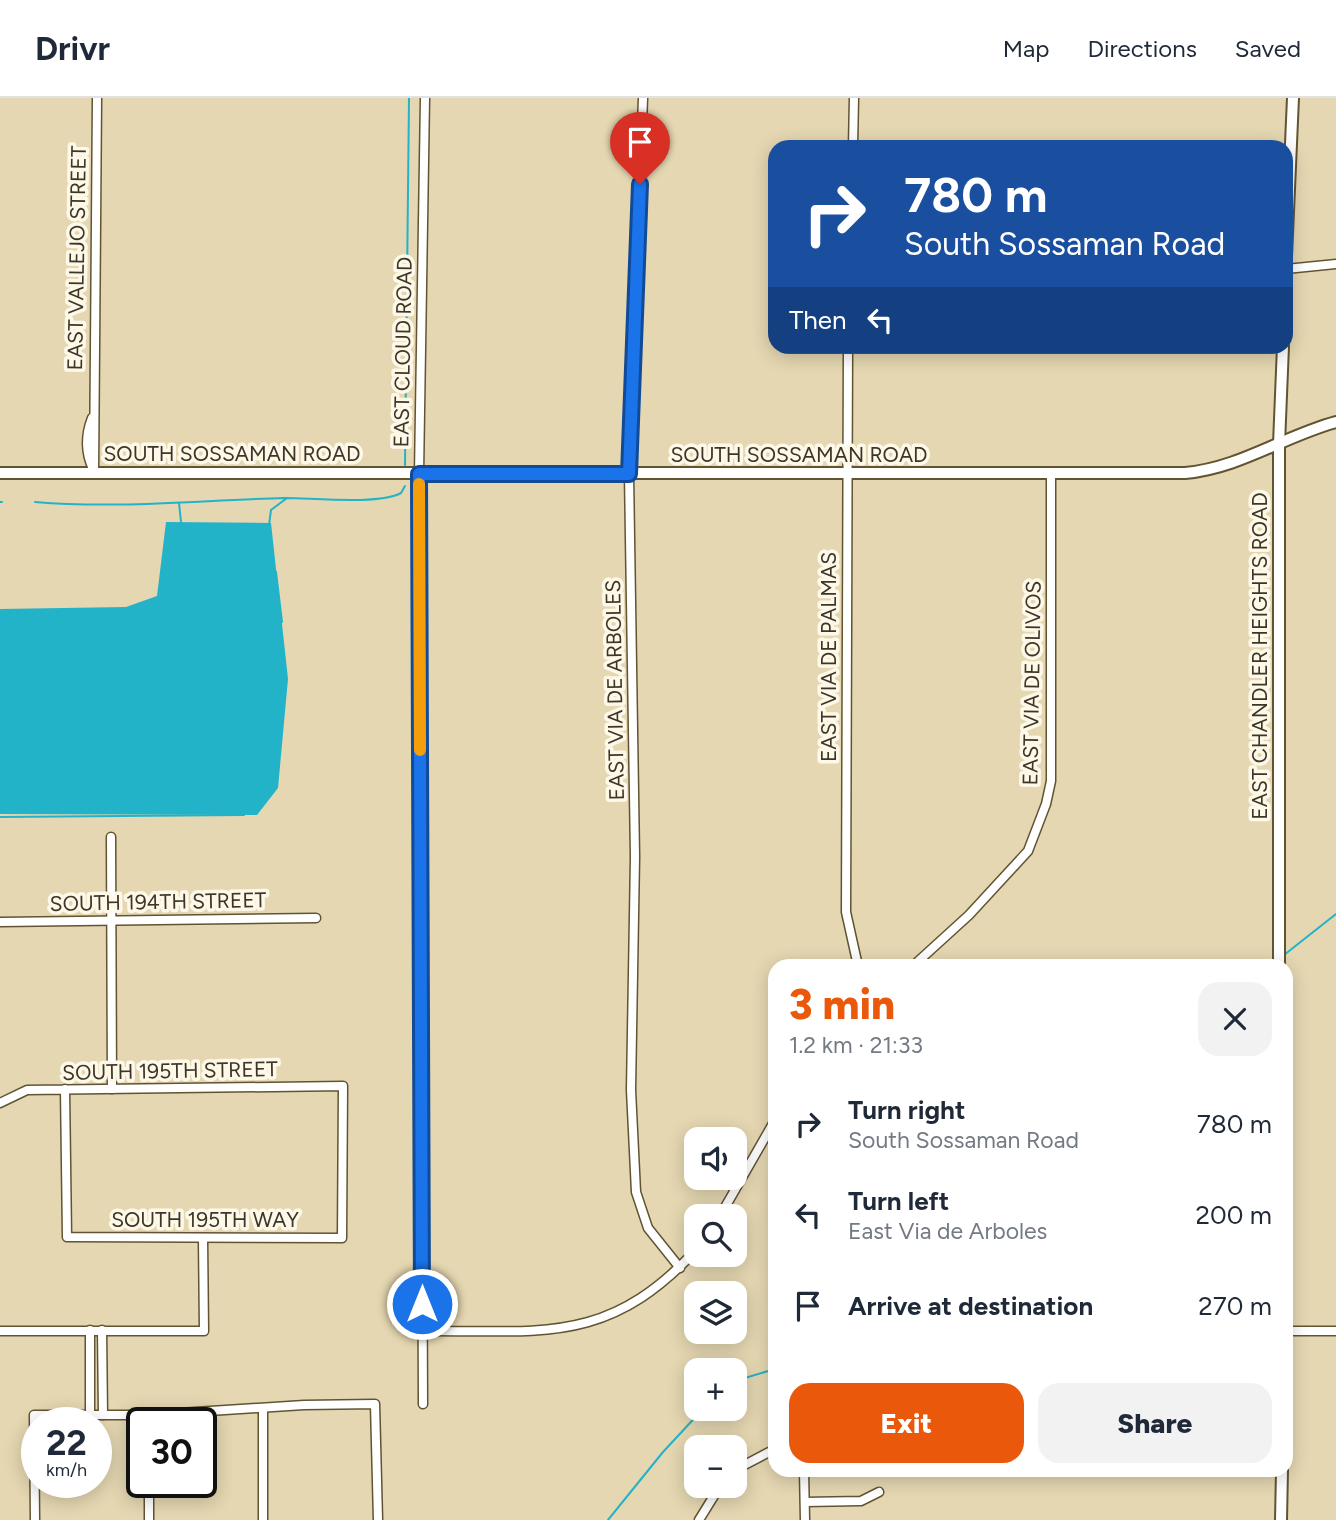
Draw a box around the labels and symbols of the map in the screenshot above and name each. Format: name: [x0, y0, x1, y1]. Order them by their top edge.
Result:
pin: [610, 112, 670, 184]
street label: EAST VALLEJO STREET: [62, 145, 91, 371]
street label: EAST CLOUD ROAD: [388, 256, 417, 448]
street label: SOUTH SOSSAMAN ROAD: [103, 441, 361, 466]
street label: SOUTH SOSSAMAN ROAD: [670, 442, 928, 467]
street label: EAST CHANDLER HEIGHTS ROAD: [1247, 492, 1272, 820]
street label: EAST VIA DE PALMAS: [816, 552, 841, 762]
street label: EAST VIA DE ARBOLES: [600, 579, 629, 801]
street label: EAST VIA DE OLIVOS: [1017, 580, 1046, 786]
street label: SOUTH 194TH STREET: [49, 887, 267, 916]
street label: SOUTH 195TH STREET: [62, 1056, 278, 1085]
street label: SOUTH 195TH WAY: [111, 1207, 299, 1232]
position arrow: [385, 1267, 459, 1341]
speed limit sign: 30: [126, 1407, 217, 1498]

